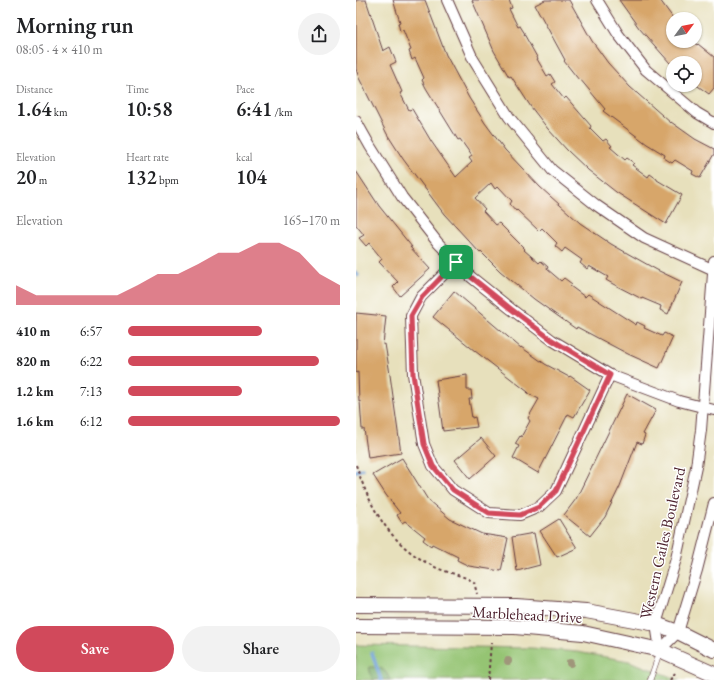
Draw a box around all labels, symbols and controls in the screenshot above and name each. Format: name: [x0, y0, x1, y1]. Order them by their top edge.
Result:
text: Morning run: [16, 11, 134, 40]
north arrow: [666, 12, 702, 48]
map controls: [666, 12, 702, 92]
button: share: [298, 13, 340, 55]
text: 08:05 · 4 × 410 m: [16, 41, 103, 58]
button: locate: [666, 56, 702, 92]
text: Distance: [16, 82, 53, 96]
text: Time: [126, 82, 149, 96]
text: Pace: [236, 82, 254, 96]
text: 1.64: [16, 96, 52, 122]
text: 10:58: [126, 96, 172, 122]
text: 6:41: [236, 96, 272, 122]
text: km: [52, 105, 68, 119]
text: /km: [272, 105, 293, 119]
text: Elevation: [16, 150, 56, 164]
text: Heart rate: [126, 150, 169, 164]
text: kcal: [236, 150, 253, 164]
text: 20: [16, 164, 37, 190]
text: 132: [126, 164, 157, 190]
text: 104: [236, 164, 267, 190]
text: m: [37, 173, 47, 187]
text: bpm: [157, 173, 179, 187]
text: Elevation: [16, 212, 63, 229]
text: 165–170 m: [283, 212, 340, 229]
pin: [439, 245, 473, 279]
icon: arrive: [445, 251, 467, 273]
text: 410 m: [16, 323, 50, 340]
text: 6:57: [80, 323, 102, 340]
text: 820 m: [16, 353, 50, 370]
text: 6:22: [80, 353, 102, 370]
text: 1.2 km: [16, 383, 54, 400]
text: 7:13: [80, 383, 102, 400]
text: 1.6 km: [16, 413, 54, 430]
text: 6:12: [80, 413, 102, 430]
street label: Western Gailes Boulevard: [635, 464, 690, 621]
street label: Marblehead Drive: [471, 601, 583, 628]
button: Save: [16, 626, 174, 672]
button: Share: [182, 626, 340, 672]

